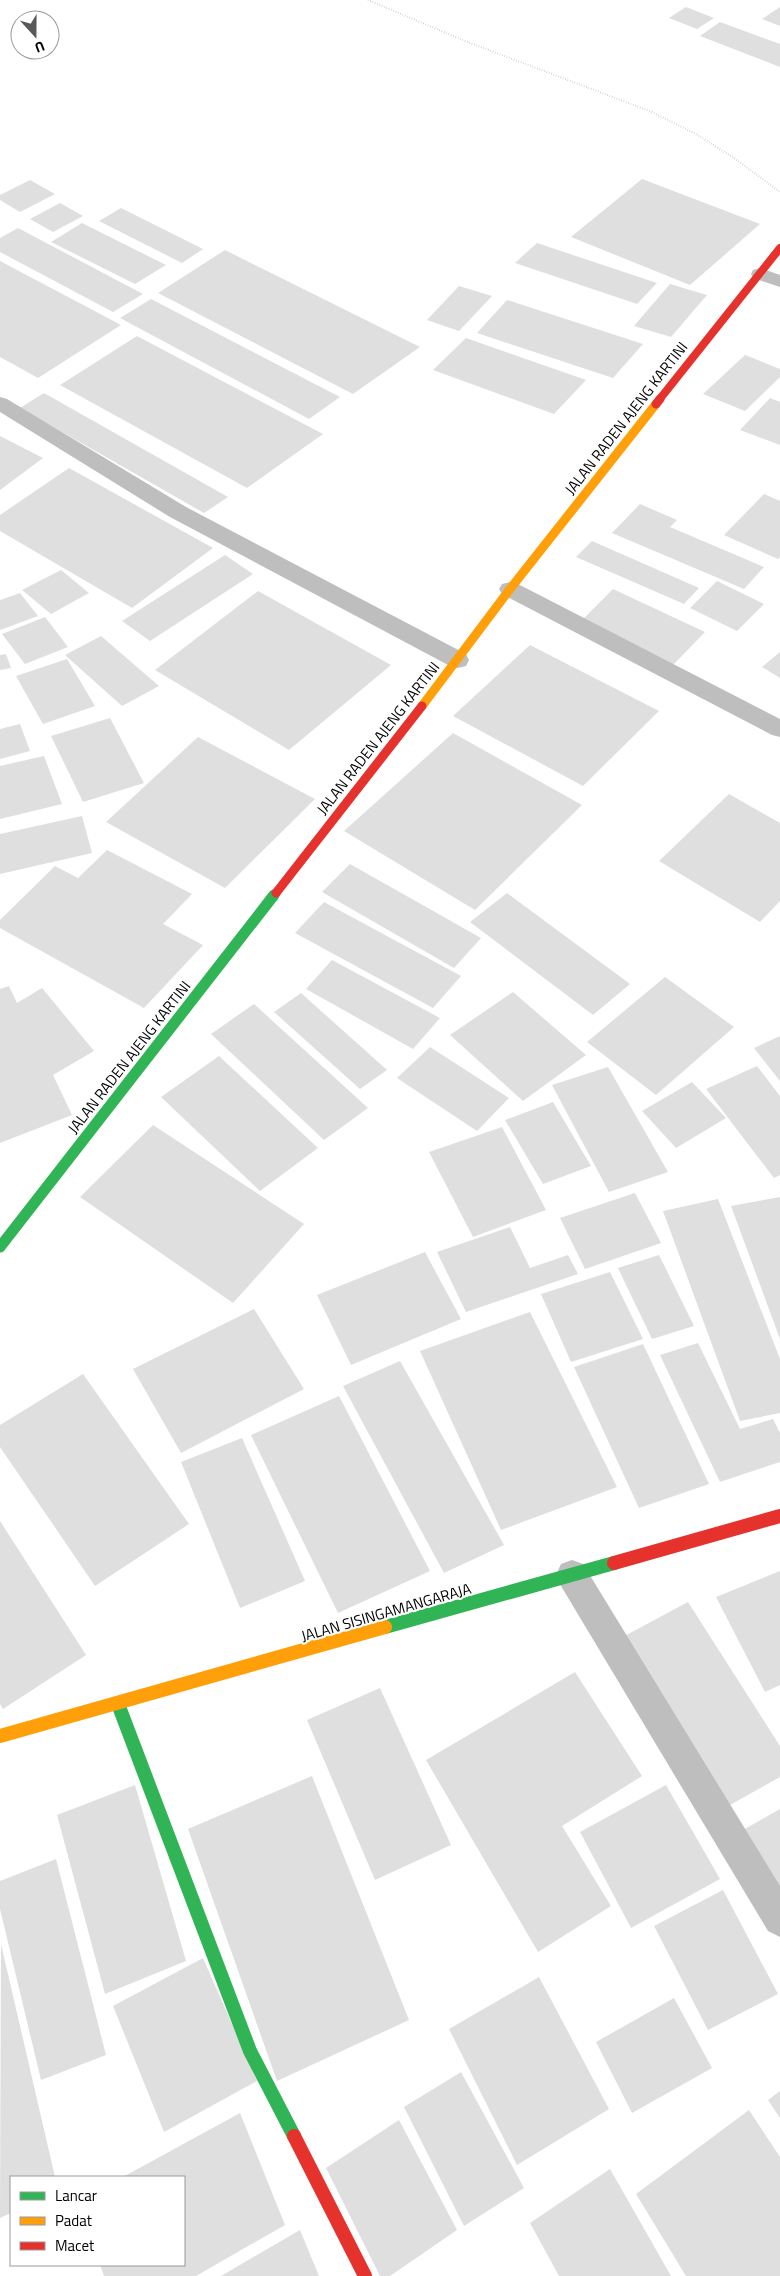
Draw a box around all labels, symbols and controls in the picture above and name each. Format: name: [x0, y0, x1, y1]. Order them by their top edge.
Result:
north arrow: [10, 10, 60, 60]
text: U: [32, 36, 48, 59]
street label: JALAN RADEN AJENG KARTINI: [559, 337, 693, 499]
street label: JALAN RADEN AJENG KARTINI: [311, 657, 445, 819]
street label: JALAN RADEN AJENG KARTINI: [62, 976, 196, 1138]
street label: JALAN SISINGAMANGARAJA: [298, 1577, 474, 1647]
legend: [10, 2176, 185, 2266]
text: Lancar: [55, 2184, 97, 2207]
text: Padat: [55, 2209, 93, 2232]
text: Macet: [55, 2234, 95, 2257]

